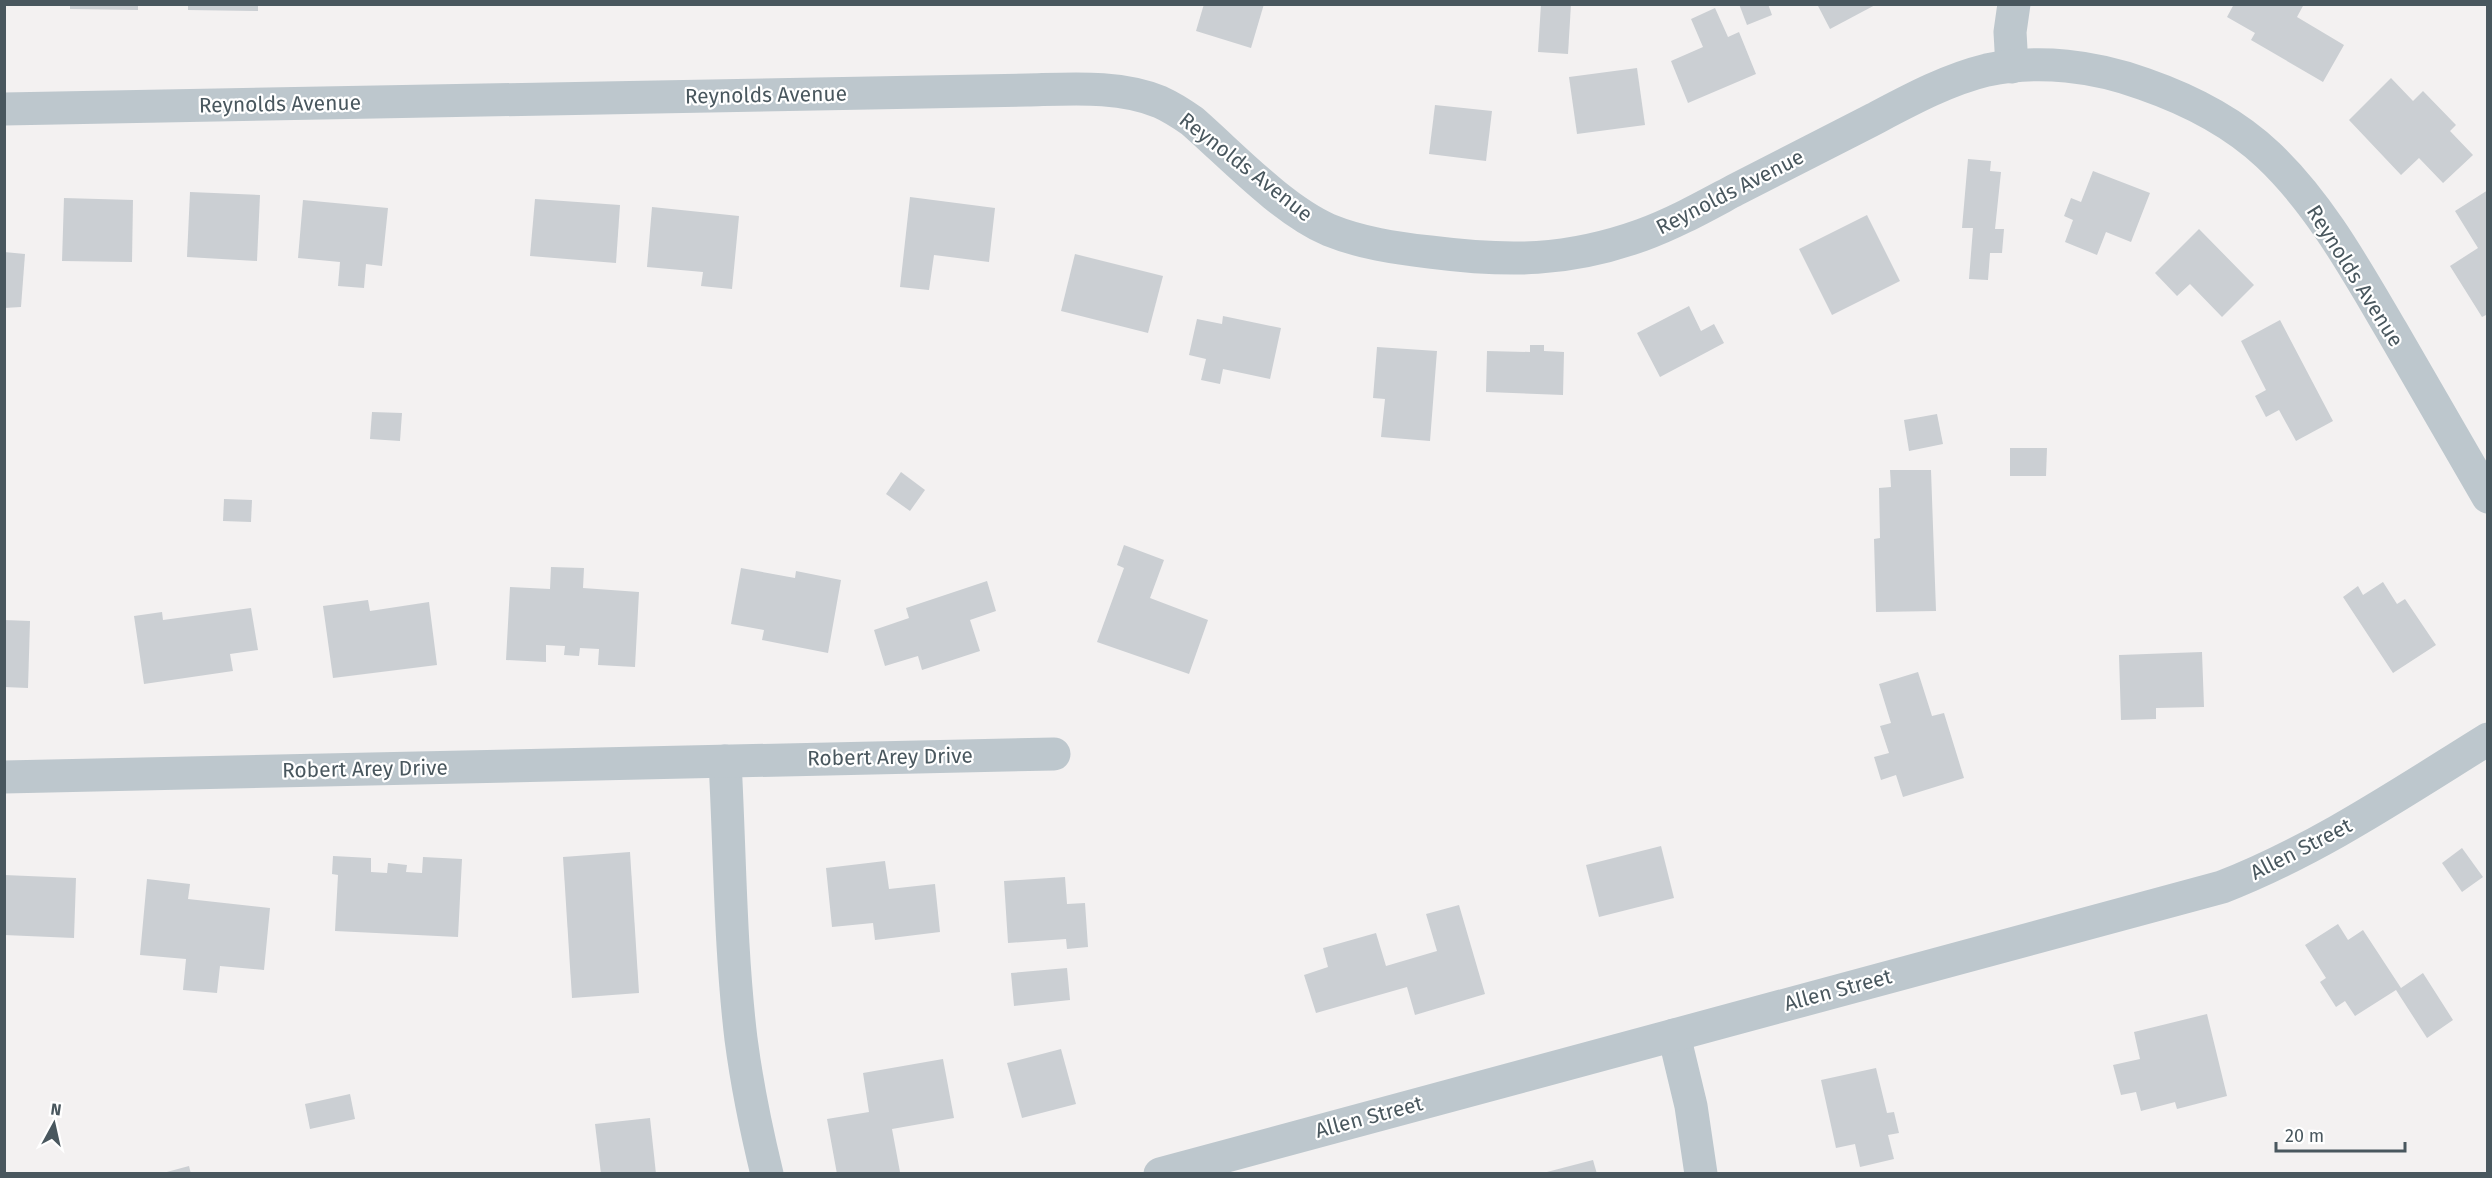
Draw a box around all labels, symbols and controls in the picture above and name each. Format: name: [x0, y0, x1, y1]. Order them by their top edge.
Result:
street label: Reynolds Avenue: [685, 81, 847, 109]
street label: Reynolds Avenue: [199, 90, 361, 118]
street label: Reynolds Avenue: [1174, 107, 1318, 227]
street label: Reynolds Avenue: [1652, 144, 1808, 240]
street label: Reynolds Avenue: [2301, 200, 2409, 352]
street label: Robert Arey Drive: [807, 743, 973, 771]
street label: Robert Arey Drive: [282, 755, 448, 783]
street label: Allen Street: [2246, 812, 2357, 886]
street label: Allen Street: [1781, 963, 1895, 1017]
street label: Allen Street: [1312, 1090, 1426, 1144]
north arrow: [24, 1094, 84, 1154]
text: N: [49, 1099, 63, 1120]
scale bar: [2276, 1115, 2405, 1153]
text: 20 m: [2285, 1125, 2324, 1147]

